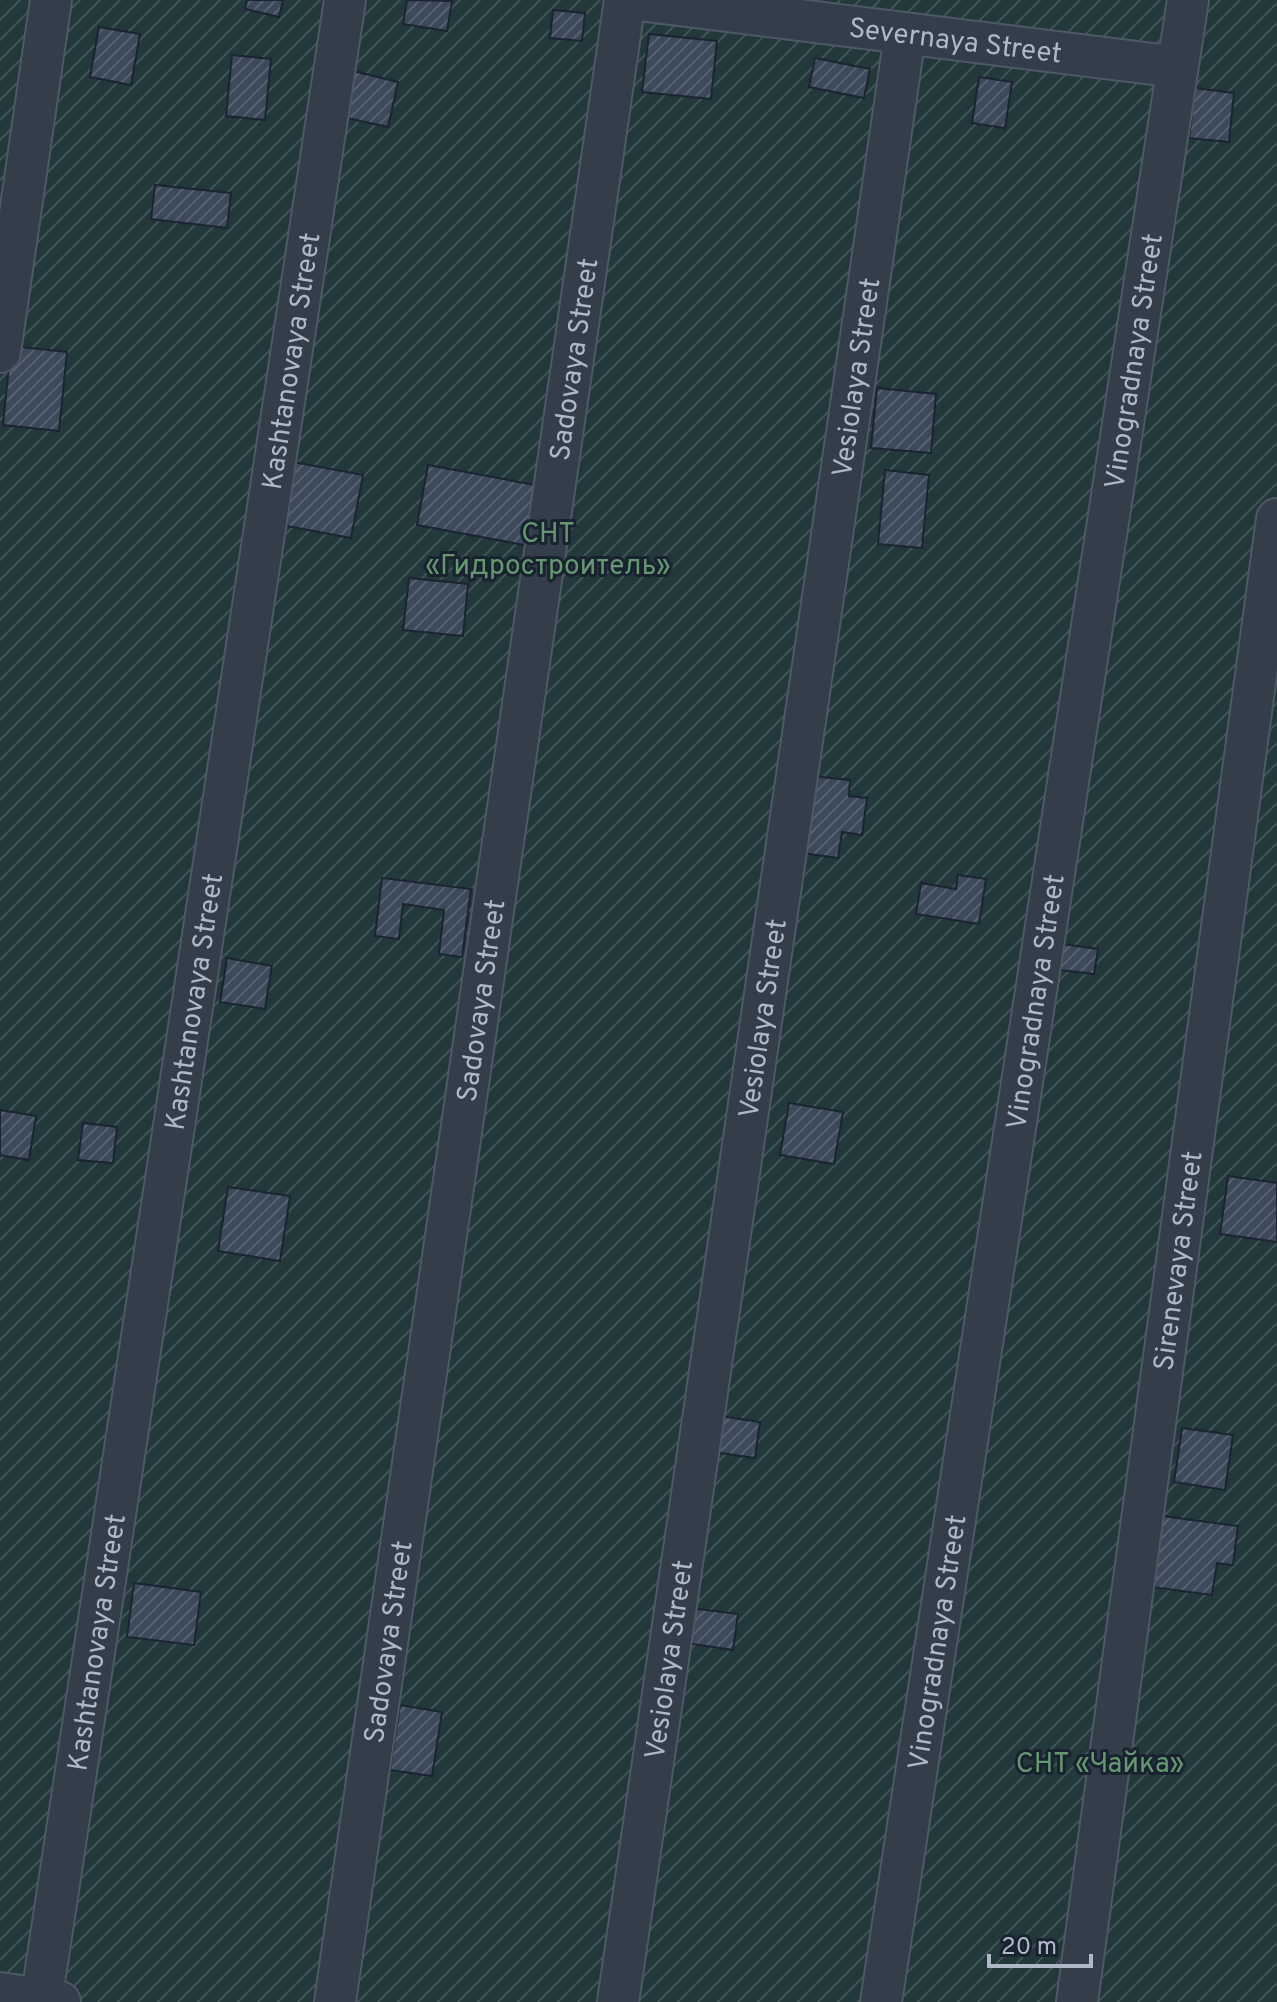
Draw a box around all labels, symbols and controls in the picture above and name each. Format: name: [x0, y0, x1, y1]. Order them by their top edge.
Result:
street label: Severnaya Street: [847, 11, 1064, 74]
street label: Kashtanovaya Street: [256, 230, 330, 492]
street label: Vinogradnaya Street: [1098, 231, 1173, 492]
street label: Sadovaya Street: [543, 256, 608, 463]
street label: Vesiolaya Street: [826, 276, 890, 480]
park label: СНТ «Гидростроитель»: [425, 517, 671, 585]
street label: Kashtanovaya Street: [159, 871, 233, 1133]
street label: Vinogradnaya Street: [1000, 872, 1075, 1132]
street label: Sadovaya Street: [451, 897, 516, 1105]
street label: Vesiolaya Street: [732, 917, 797, 1121]
street label: Sirenevaya Street: [1147, 1149, 1213, 1373]
street label: Kashtanovaya Street: [61, 1512, 136, 1774]
street label: Vinogradnaya Street: [902, 1512, 976, 1773]
street label: Sadovaya Street: [358, 1538, 423, 1746]
street label: Vesiolaya Street: [639, 1558, 703, 1762]
park label: СНТ «Чайка»: [1016, 1747, 1184, 1783]
scale bar: [989, 1918, 1091, 1968]
text: 20 m: [1001, 1933, 1057, 1963]

